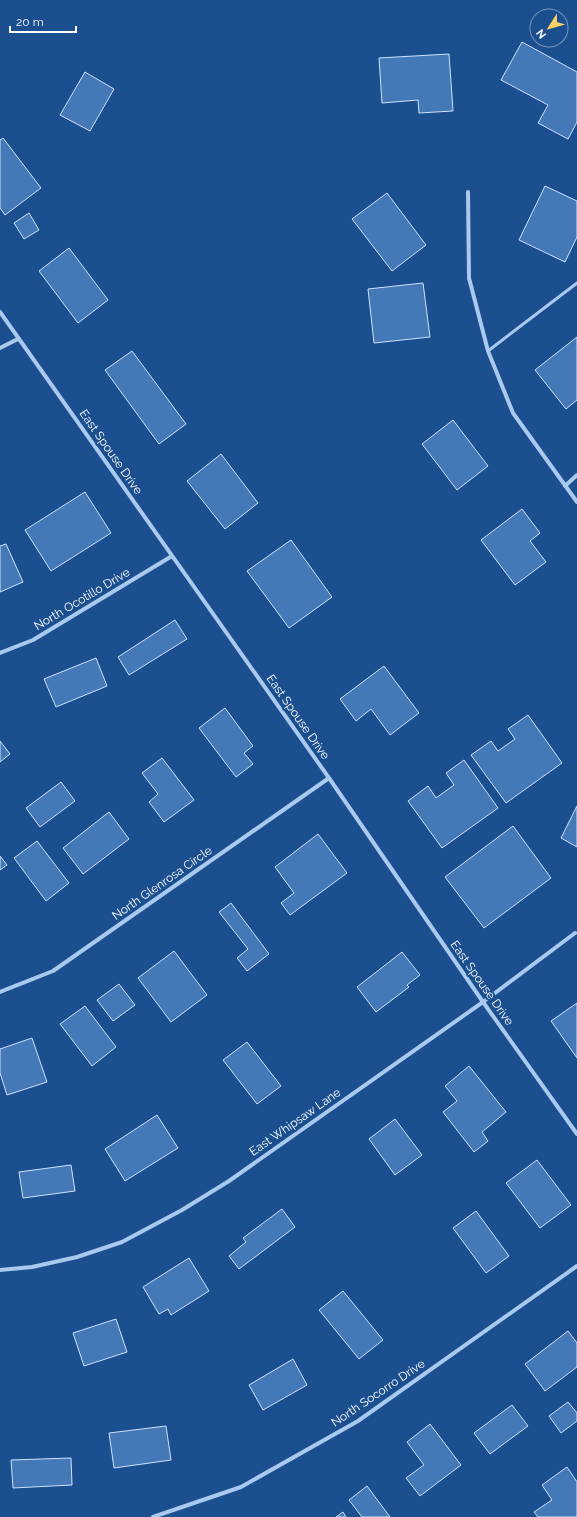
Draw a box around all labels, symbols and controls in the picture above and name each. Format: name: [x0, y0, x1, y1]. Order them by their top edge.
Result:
scale bar: [10, 8, 76, 34]
north arrow: [529, 8, 569, 48]
text: 20 m: [16, 15, 44, 29]
text: N: [534, 26, 549, 41]
street label: East Spouse Drive: [77, 407, 145, 497]
street label: North Ocotillo Drive: [32, 565, 132, 633]
street label: East Spouse Drive: [264, 672, 332, 762]
street label: North Glenrosa Circle: [109, 843, 215, 923]
street label: East Spouse Drive: [448, 938, 516, 1028]
street label: East Whipsaw Lane: [247, 1085, 343, 1159]
street label: North Socorro Drive: [329, 1357, 427, 1429]

